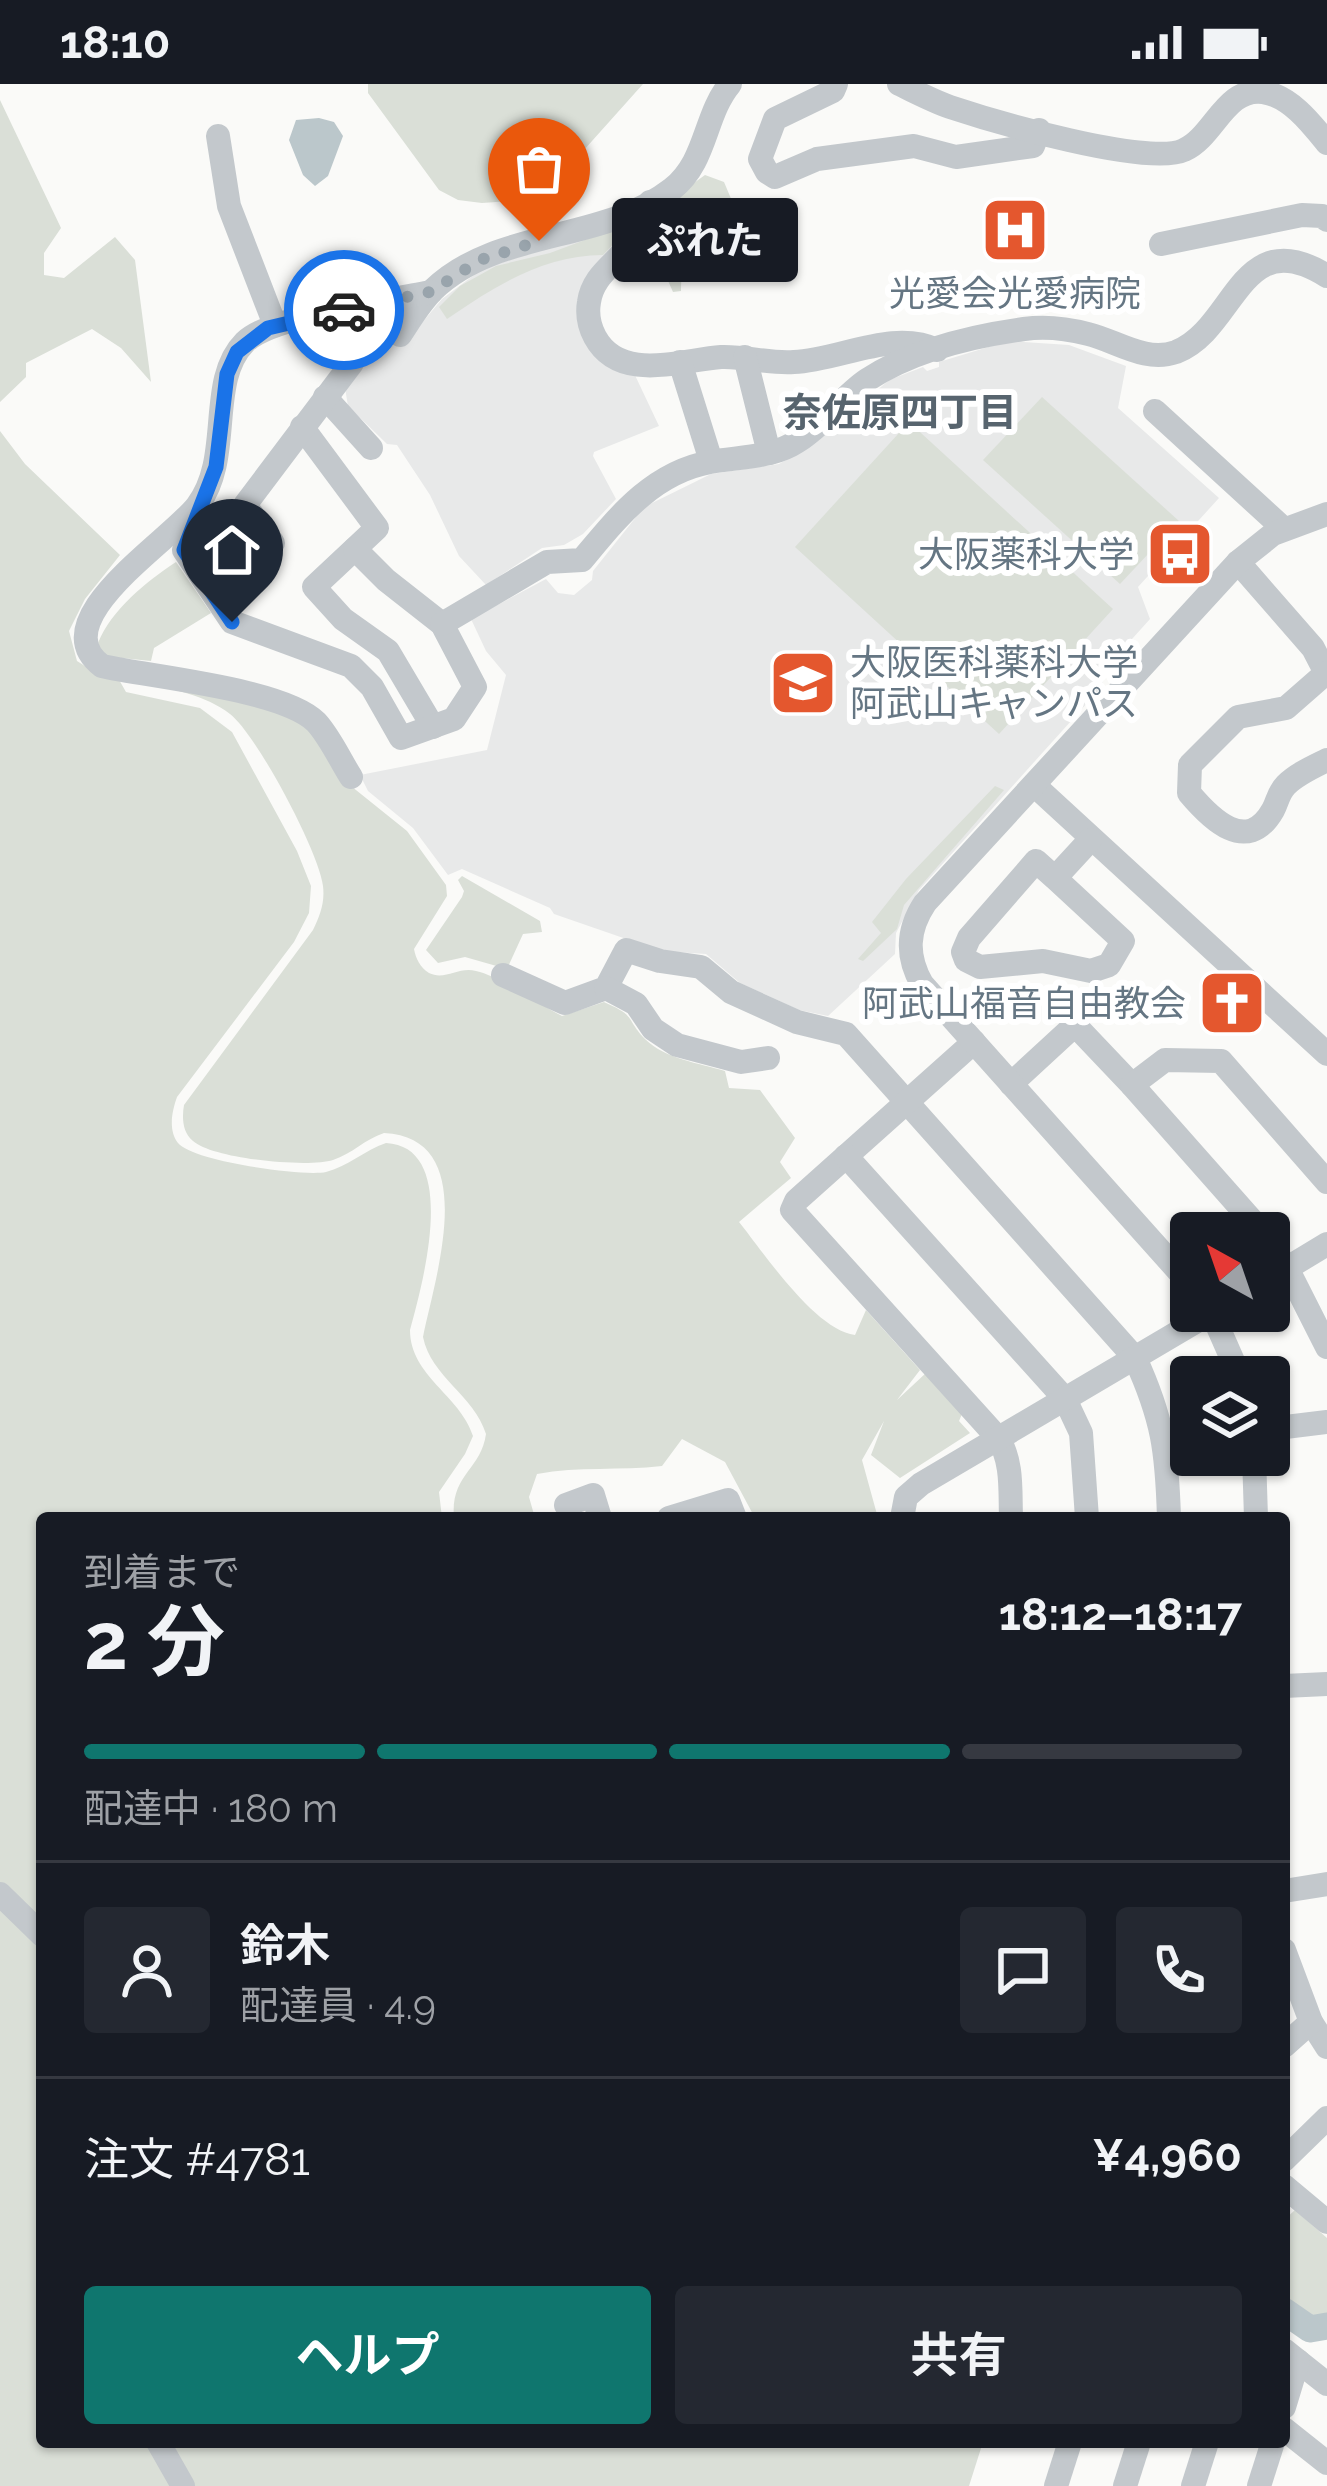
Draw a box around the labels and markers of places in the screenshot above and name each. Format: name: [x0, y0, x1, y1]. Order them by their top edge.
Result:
pin: [488, 118, 590, 241]
hospital icon: 光愛会光愛病院: [980, 195, 1050, 265]
callout: ぷれた: [611, 199, 797, 283]
place label: 光愛会光愛病院: [889, 272, 1141, 314]
pin: [181, 499, 283, 622]
bus stop icon: 大阪薬科大学: [1145, 519, 1215, 589]
place label: 大阪薬科大学: [918, 533, 1134, 575]
place label: 大阪医科薬科大学 阿武山キャンパス: [850, 641, 1138, 724]
school or university icon: 大阪医科薬科大学 阿武山キャンパス: [768, 648, 838, 718]
church icon: 阿武山福音自由教会: [1197, 968, 1267, 1038]
place label: 阿武山福音自由教会: [862, 982, 1186, 1024]

